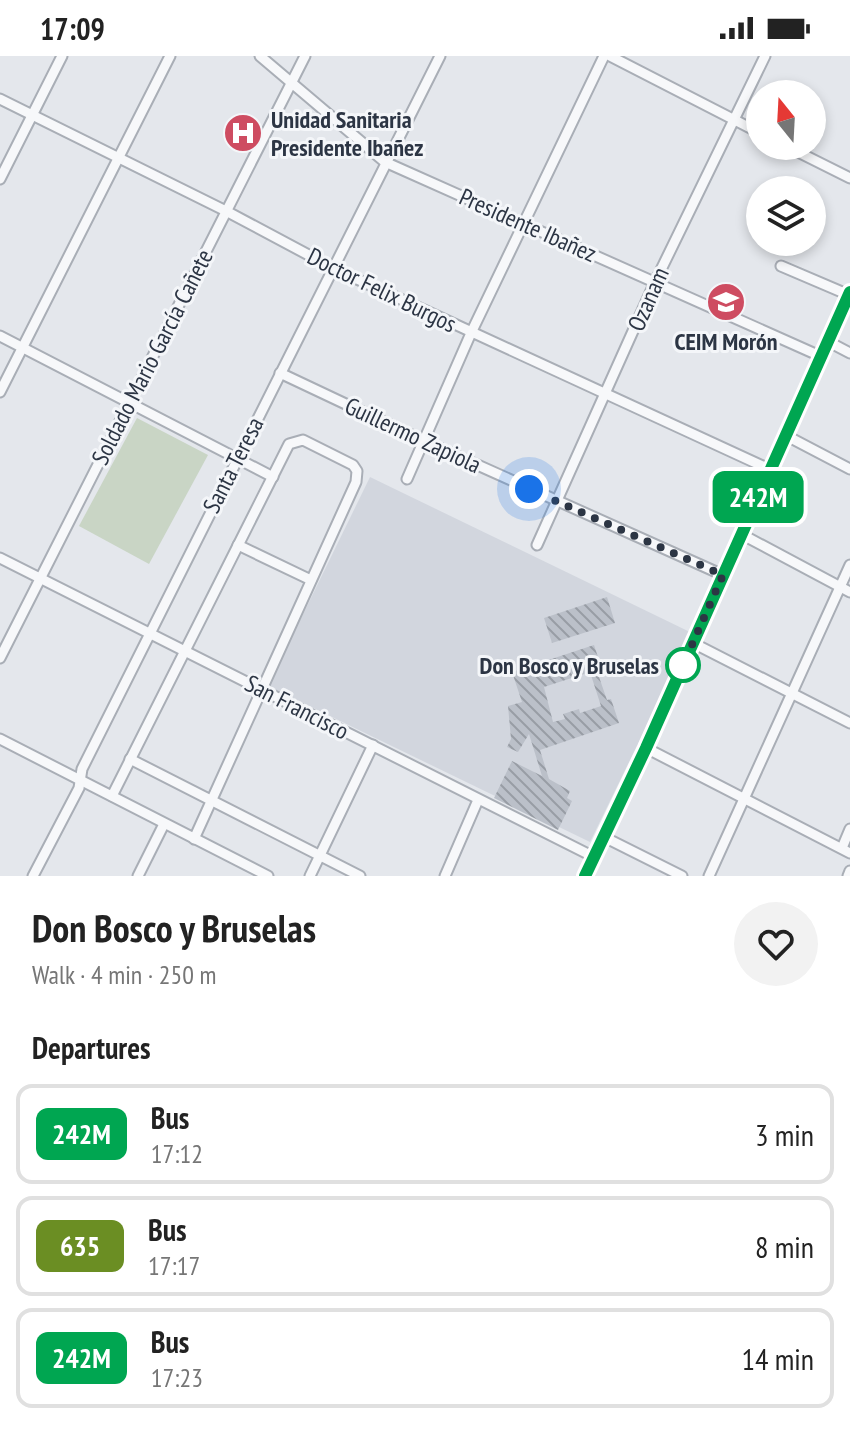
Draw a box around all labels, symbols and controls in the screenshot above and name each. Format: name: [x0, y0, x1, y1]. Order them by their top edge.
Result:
text: 17:09: [40, 9, 105, 48]
north arrow: [746, 80, 826, 160]
map controls: [746, 80, 826, 256]
place label: Unidad Sanitaria Presidente Ibañez: [271, 104, 423, 163]
hospital icon: Unidad Sanitaria Presidente Ibañez: [222, 112, 264, 154]
button: layers: [746, 176, 826, 256]
street label: Presidente Ibañez: [455, 181, 601, 269]
street label: Doctor Felix Burgos: [302, 241, 462, 339]
street label: Soldado Mario García Cañete: [84, 244, 220, 470]
street label: Ozanam: [620, 262, 676, 336]
school or university icon: CEIM Morón: [705, 281, 747, 323]
place label: CEIM Morón: [675, 326, 777, 357]
street label: Guillermo Zapiola: [340, 390, 486, 480]
street label: Santa Teresa: [196, 412, 270, 518]
your location: [509, 469, 549, 509]
line badge: 242M: [702, 471, 814, 523]
text: 242M: [729, 478, 787, 515]
marker: Don Bosco y Bruselas: [666, 648, 700, 682]
place label: Don Bosco y Bruselas: [480, 650, 659, 681]
street label: San Francisco: [240, 668, 354, 746]
button: heart: [734, 902, 818, 986]
text: Don Bosco y Bruselas: [32, 903, 316, 952]
text: Walk · 4 min · 250 m: [32, 958, 216, 991]
text: Departures: [32, 1028, 150, 1067]
text: Bus: [151, 1098, 189, 1137]
text: 242M: [52, 1115, 111, 1152]
text: 3 min: [755, 1115, 814, 1154]
text: 17:12: [151, 1137, 203, 1170]
text: Bus: [148, 1210, 187, 1249]
text: 635: [60, 1227, 100, 1264]
text: 8 min: [755, 1227, 814, 1266]
text: 17:17: [148, 1249, 200, 1282]
text: Bus: [151, 1322, 189, 1361]
text: 242M: [52, 1339, 111, 1376]
text: 14 min: [741, 1339, 814, 1378]
text: 17:23: [151, 1361, 203, 1394]

